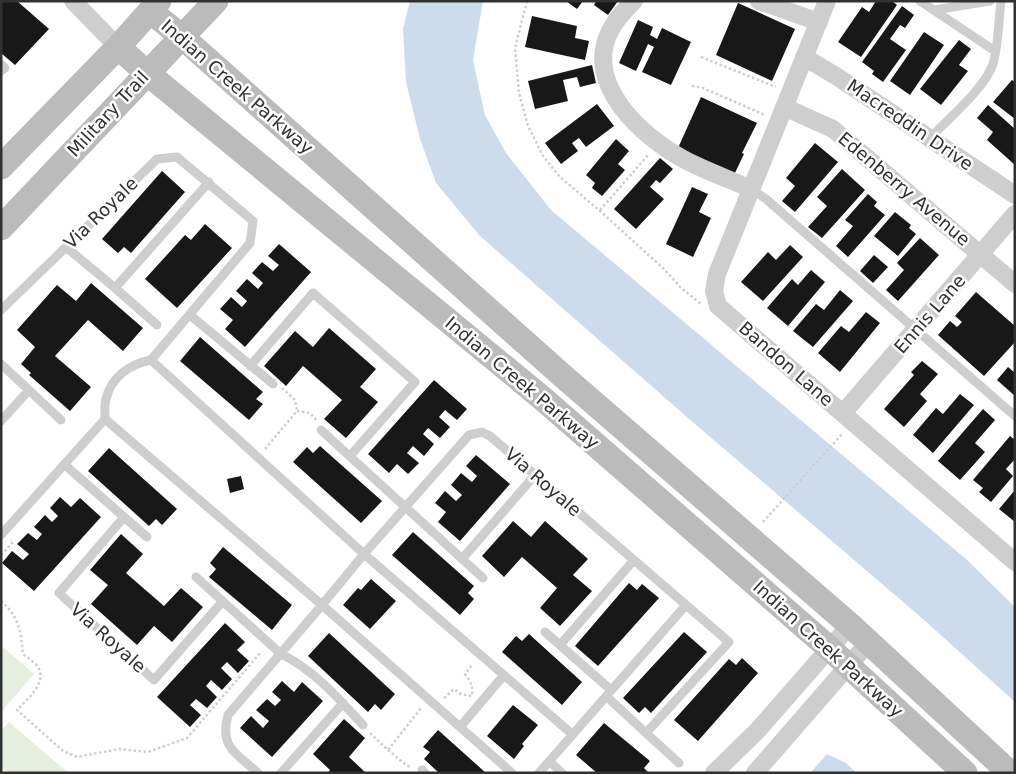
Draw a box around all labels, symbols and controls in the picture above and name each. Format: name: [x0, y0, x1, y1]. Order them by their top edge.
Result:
street label: Indian Creek Parkway: [157, 15, 318, 159]
street label: Military Trail: [63, 67, 153, 161]
street label: Macreddin Drive: [843, 75, 977, 175]
street label: Edenberry Avenue: [834, 127, 974, 250]
street label: Via Royale: [59, 172, 142, 253]
street label: Ennis Lane: [890, 270, 970, 357]
street label: Indian Creek Parkway: [441, 312, 604, 453]
street label: Bandon Lane: [735, 317, 838, 410]
street label: Via Royale: [501, 443, 586, 520]
street label: Indian Creek Parkway: [749, 576, 908, 722]
street label: Via Royale: [66, 598, 150, 677]

